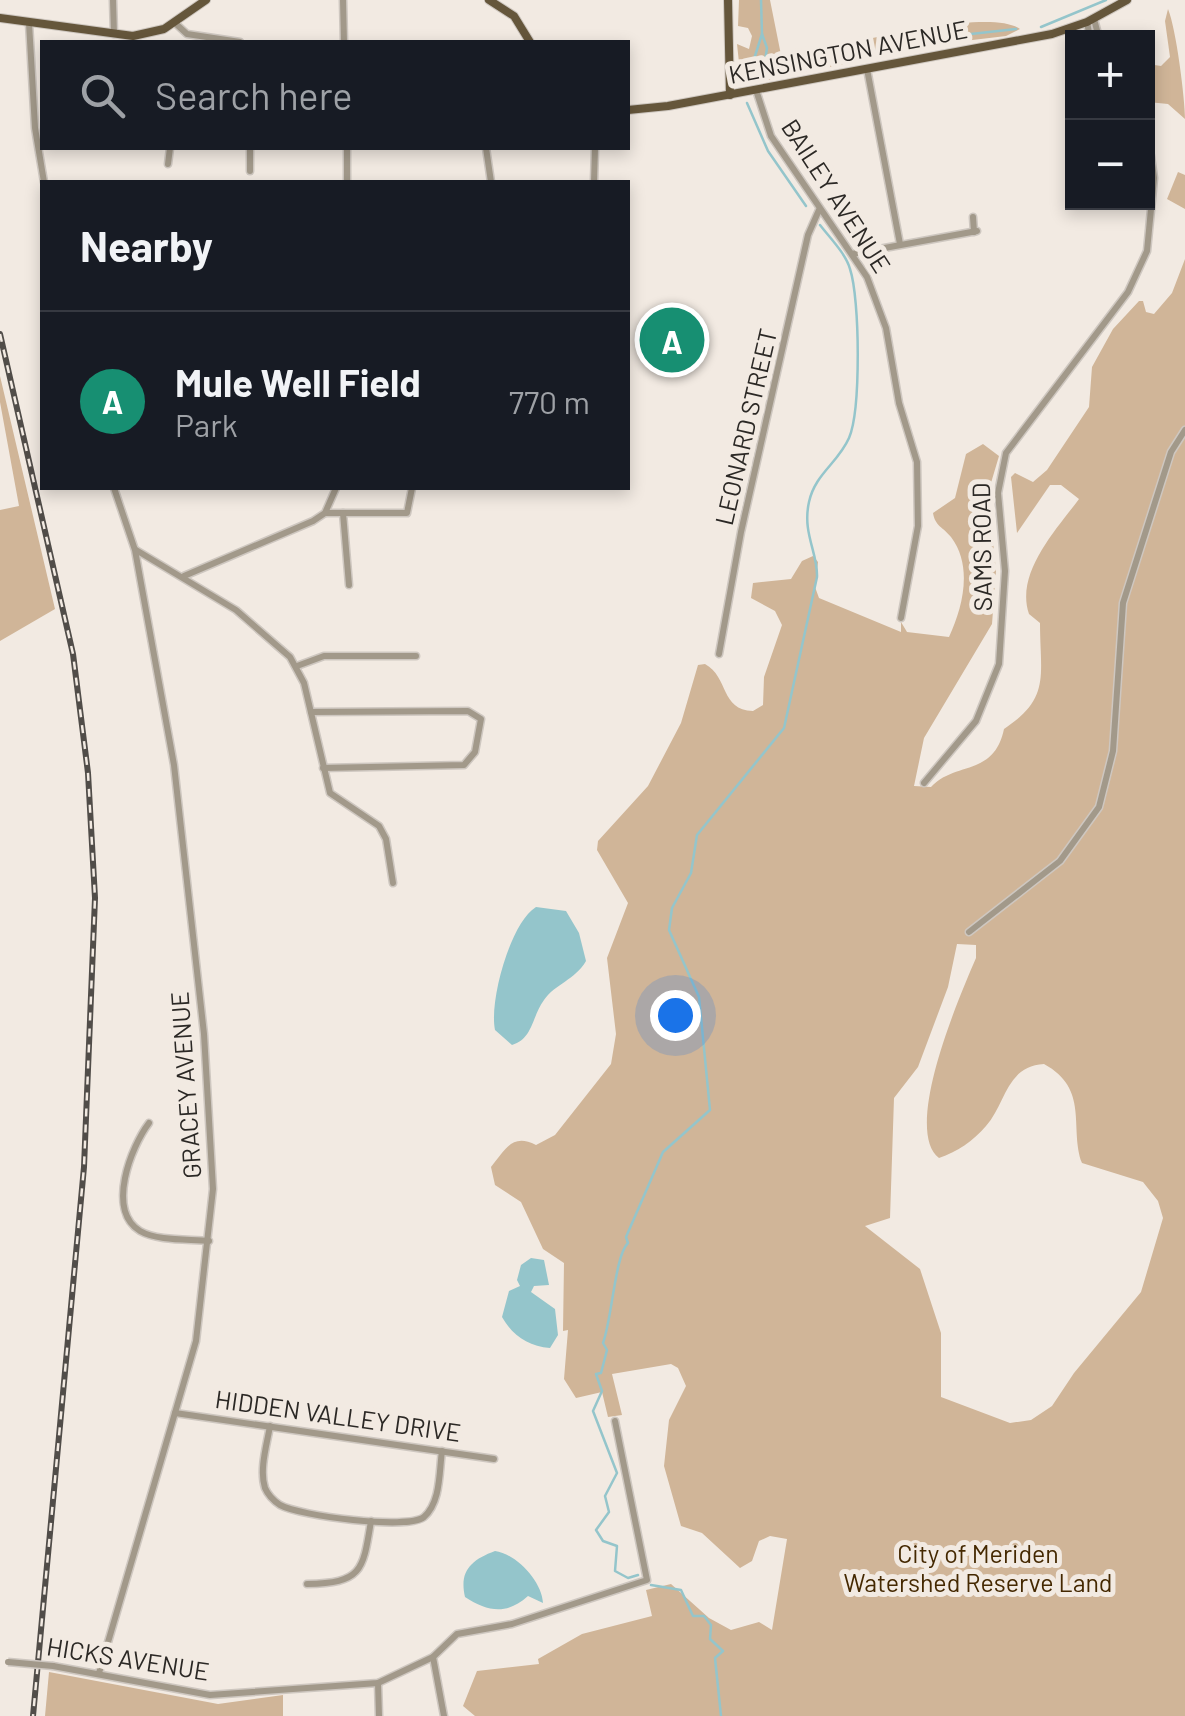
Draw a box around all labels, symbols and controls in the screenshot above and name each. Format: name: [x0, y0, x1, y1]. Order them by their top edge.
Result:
street label: KENSINGTON AVENUE: [726, 13, 970, 89]
map controls: [1065, 30, 1155, 210]
button: +: [1065, 30, 1155, 120]
search box: [40, 40, 630, 150]
icon: search: [75, 68, 130, 123]
text: Search here: [155, 72, 353, 118]
street label: BAILEY AVENUE: [776, 113, 898, 278]
button: −: [1065, 120, 1155, 210]
text: Nearby: [80, 220, 213, 270]
pin: A: [640, 302, 704, 378]
street label: LEONARD STREET: [708, 326, 782, 528]
text: Mule Well Field: [175, 359, 421, 405]
text: A: [102, 382, 123, 420]
text: 770 m: [509, 382, 590, 420]
text: Park: [175, 405, 238, 443]
street label: SAMS ROAD: [965, 482, 997, 612]
street label: GRACEY AVENUE: [163, 990, 207, 1180]
your location: [650, 990, 701, 1041]
street label: HIDDEN VALLEY DRIVE: [213, 1383, 463, 1447]
park label: City of Meriden Watershed Reserve Land: [844, 1538, 1112, 1597]
street label: HICKS AVENUE: [45, 1630, 212, 1686]

